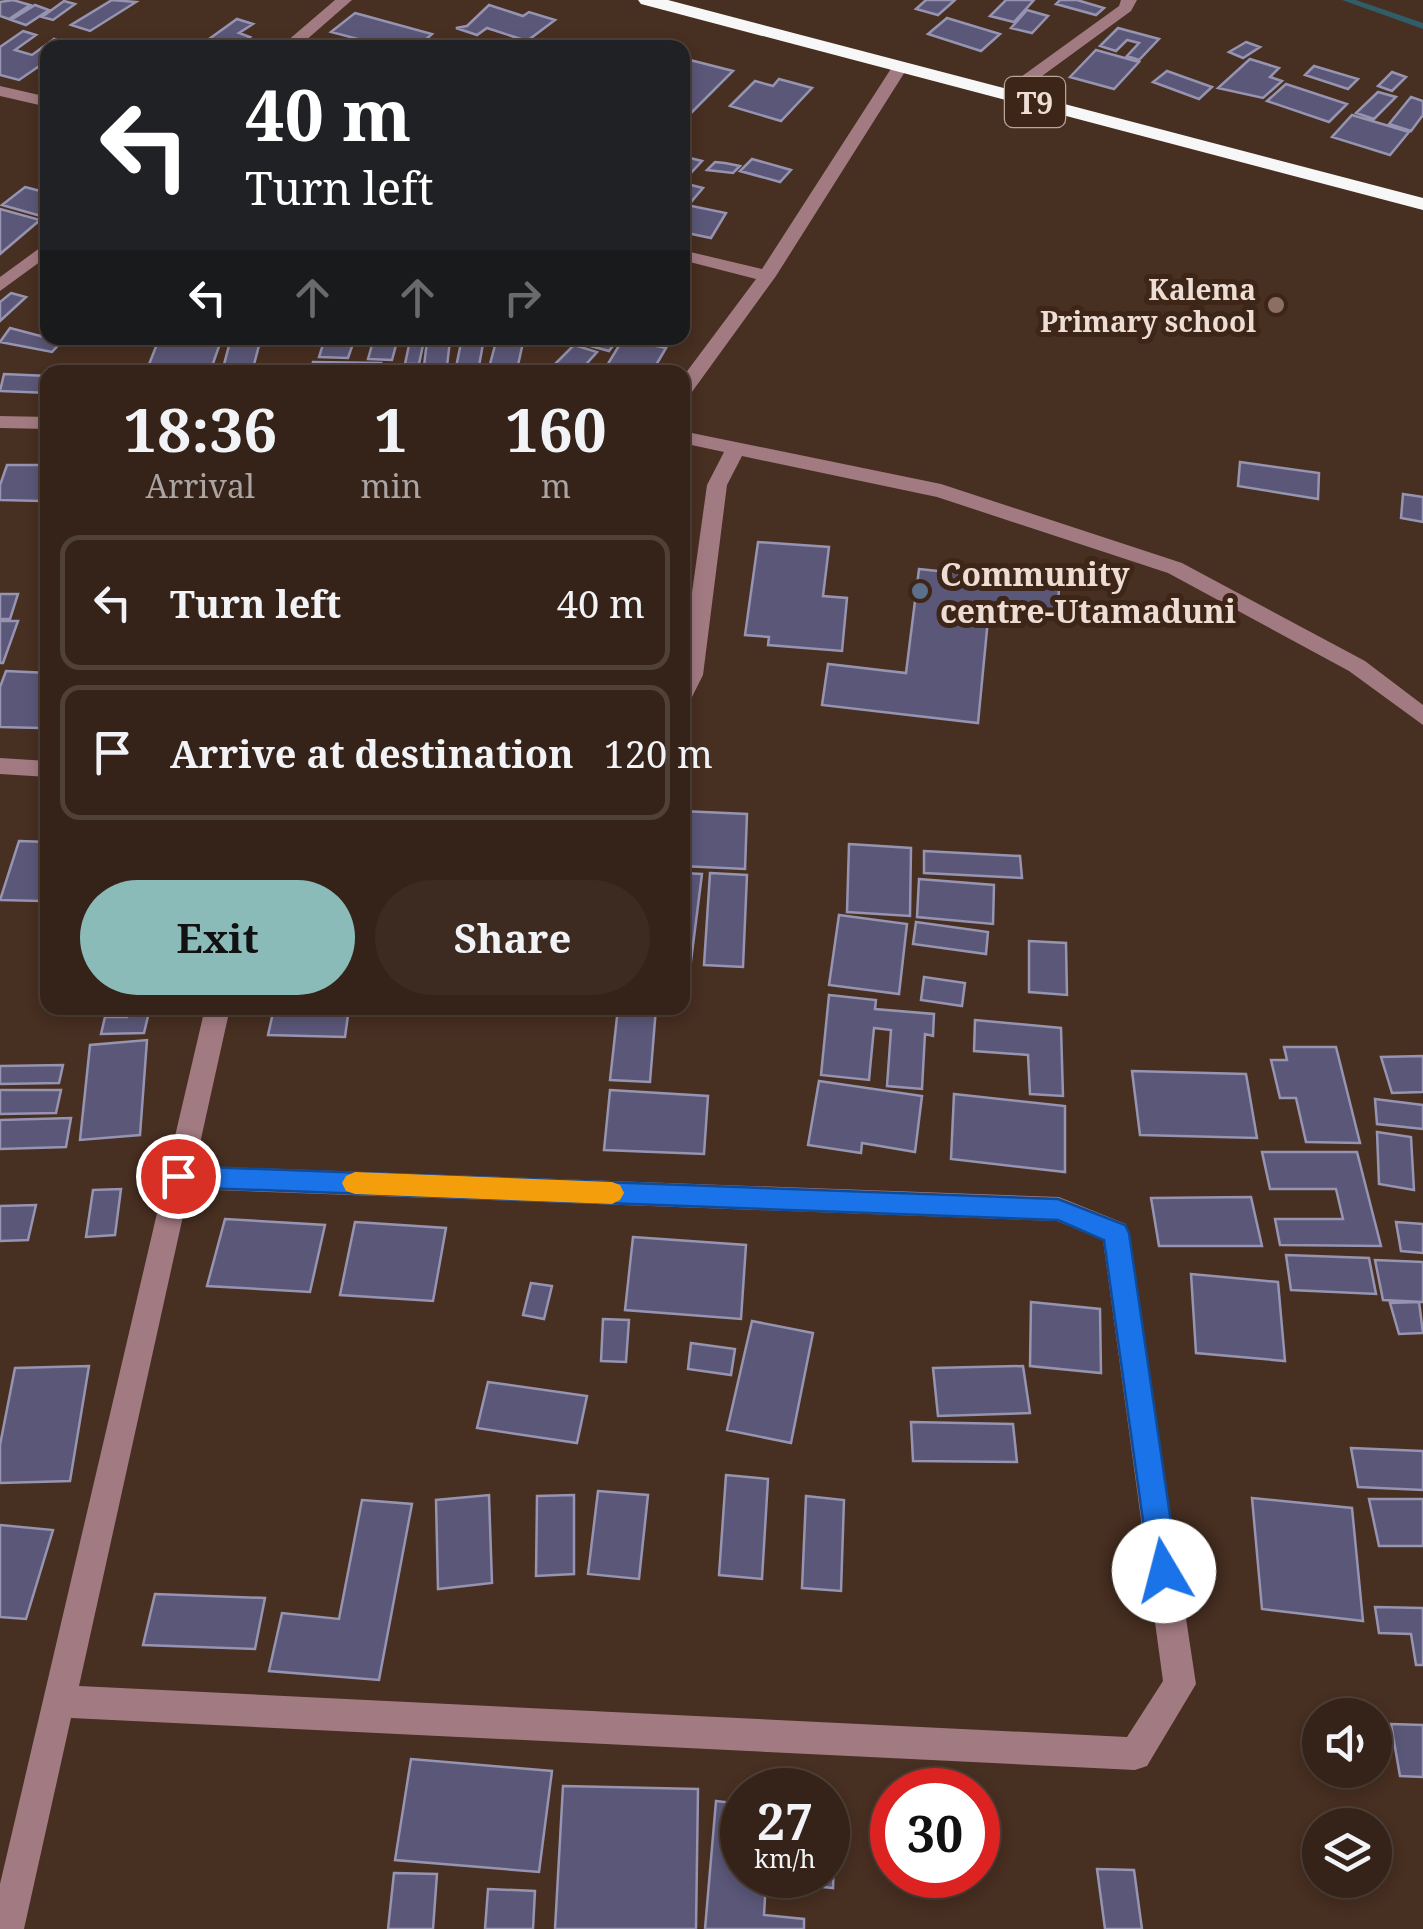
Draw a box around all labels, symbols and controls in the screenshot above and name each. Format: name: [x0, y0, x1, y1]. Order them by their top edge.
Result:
text: 40 m: [245, 66, 411, 162]
road number: T9: [1005, 77, 1065, 127]
icon: left: [80, 80, 210, 210]
text: Turn left: [245, 157, 434, 218]
icon: left: [180, 270, 235, 325]
icon: ahead: [285, 270, 340, 325]
icon: ahead: [390, 270, 445, 325]
icon: right: [495, 270, 550, 325]
place label: Kalema Primary school: [1040, 270, 1256, 340]
marker: Kalema Primary school: [1265, 294, 1287, 316]
text: 18:36: [123, 388, 277, 470]
text: 1: [374, 388, 408, 470]
text: 160: [505, 388, 607, 470]
text: Arrival: [146, 464, 255, 507]
text: min: [361, 464, 422, 507]
text: m: [541, 464, 571, 507]
place label: Community centre-Utamaduni: [940, 552, 1236, 632]
icon: left: [85, 575, 140, 630]
text: Turn left: [170, 577, 341, 629]
text: 40 m: [557, 577, 645, 629]
marker: Community centre-Utamaduni: [909, 580, 931, 602]
icon: arrive: [85, 725, 140, 780]
text: Arrive at destination: [170, 727, 574, 779]
text: 120 m: [604, 727, 713, 779]
button: Exit: [80, 880, 355, 995]
button: Share: [375, 880, 650, 995]
pin: [136, 1134, 221, 1219]
icon: arrive: [151, 1149, 206, 1204]
position arrow: [1112, 1519, 1216, 1623]
map controls: [1302, 1698, 1392, 1898]
button: sound: [1302, 1698, 1392, 1788]
speed limit sign: 30: [870, 1768, 1000, 1898]
text: 27: [757, 1787, 813, 1855]
button: layers: [1302, 1808, 1392, 1898]
text: km/h: [754, 1841, 816, 1875]

